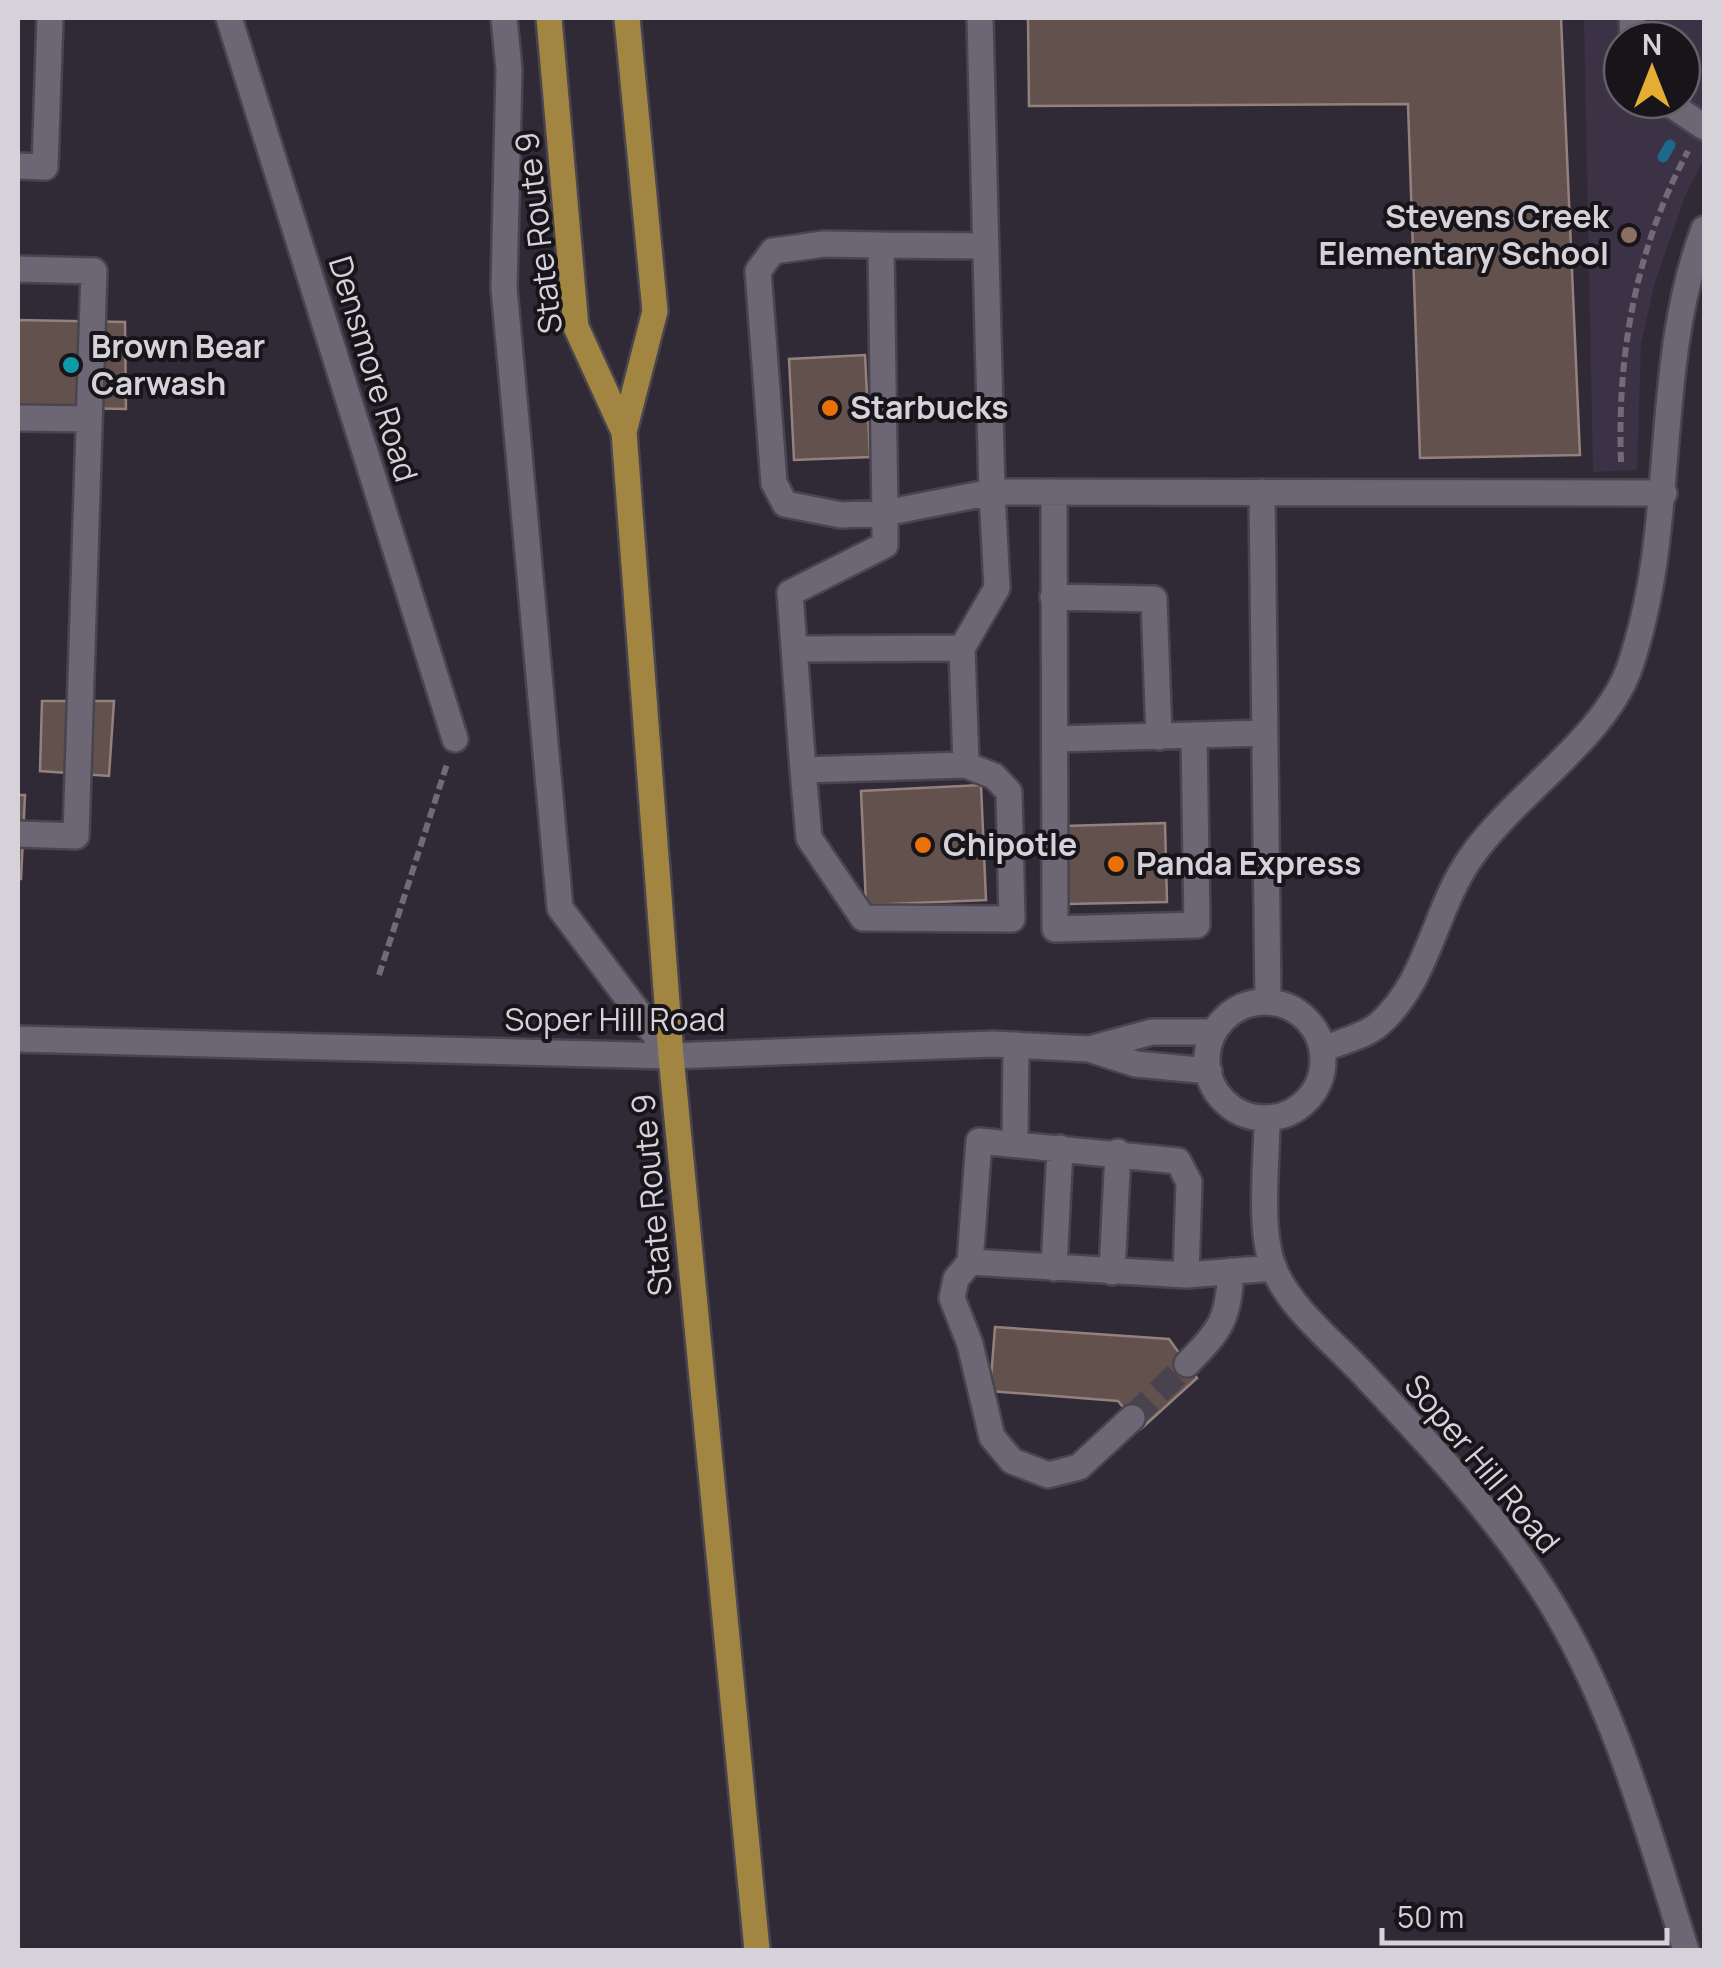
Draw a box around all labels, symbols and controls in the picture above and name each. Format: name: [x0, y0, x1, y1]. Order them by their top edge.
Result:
north arrow: [1602, 20, 1702, 120]
text: N: [1642, 25, 1662, 63]
street label: State Route 9: [504, 130, 572, 336]
place label: Stevens Creek Elementary School: [1318, 194, 1610, 275]
marker: Stevens Creek Elementary School: [1618, 224, 1640, 246]
street label: Densmore Road: [319, 251, 429, 487]
place label: Brown Bear Carwash: [91, 324, 265, 405]
marker: Brown Bear Carwash: [60, 354, 82, 376]
place label: Starbucks: [850, 385, 1008, 429]
marker: Starbucks: [819, 397, 841, 419]
place label: Chipotle: [943, 822, 1077, 866]
marker: Chipotle: [912, 834, 934, 856]
place label: Panda Express: [1136, 841, 1361, 885]
marker: Panda Express: [1105, 853, 1127, 875]
street label: Soper Hill Road: [505, 997, 725, 1041]
street label: State Route 9: [620, 1092, 682, 1298]
street label: Soper Hill Road: [1395, 1365, 1571, 1562]
scale bar: [1382, 1883, 1667, 1945]
text: 50 m: [1397, 1896, 1464, 1937]

